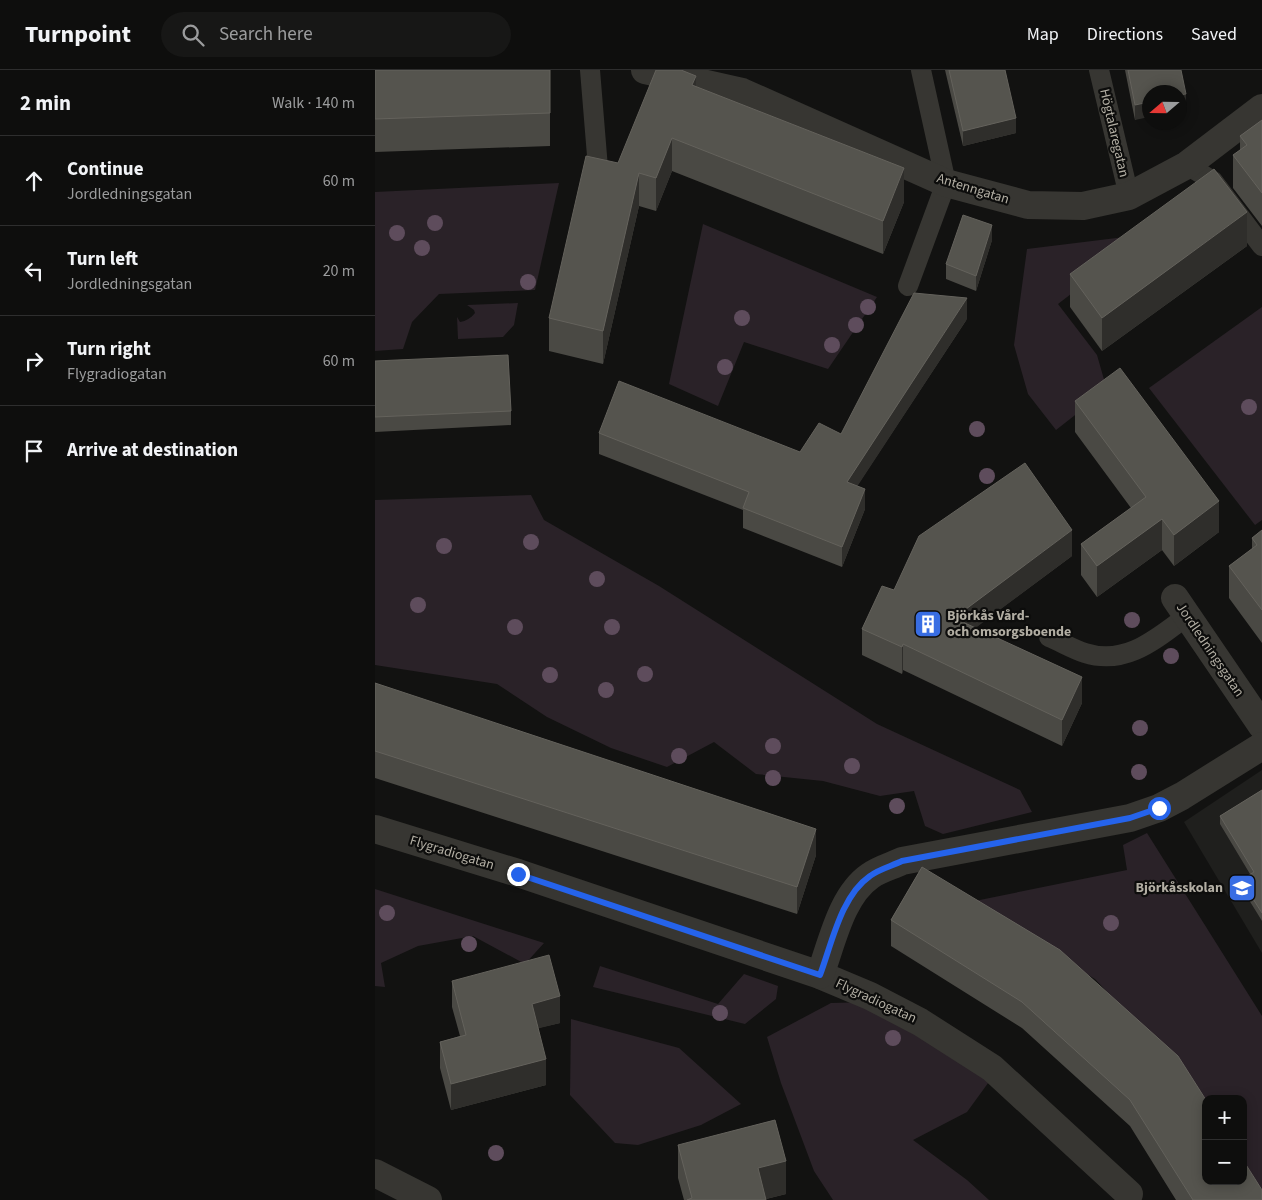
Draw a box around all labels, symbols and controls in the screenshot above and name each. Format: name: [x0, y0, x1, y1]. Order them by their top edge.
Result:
search box: [161, 12, 511, 57]
text: Turnpoint: [25, 17, 131, 52]
icon: search: [179, 21, 207, 49]
text: Search here: [219, 21, 313, 48]
text: Map: [1027, 22, 1059, 47]
text: Directions: [1087, 22, 1163, 47]
text: Saved: [1191, 22, 1237, 47]
north arrow: [1142, 85, 1187, 130]
street label: Högtalaregatan: [1094, 87, 1134, 179]
text: 2 min: [20, 88, 71, 118]
text: Walk · 140 m: [272, 92, 355, 114]
text: Continue: [67, 156, 144, 183]
icon: ahead: [20, 167, 48, 195]
street label: Antenngatan: [934, 168, 1012, 210]
text: 60 m: [323, 170, 355, 192]
text: Jordledningsgatan: [67, 183, 192, 205]
text: Turn left: [67, 246, 138, 273]
icon: left: [20, 257, 48, 285]
text: 20 m: [323, 260, 355, 282]
text: Jordledningsgatan: [67, 273, 192, 295]
text: Turn right: [67, 336, 151, 363]
icon: right: [20, 347, 48, 375]
text: 60 m: [323, 350, 355, 372]
text: Flygradiogatan: [67, 363, 167, 385]
icon: arrive: [20, 437, 48, 465]
text: Arrive at destination: [67, 437, 238, 464]
street label: Jordledningsgatan: [1171, 599, 1249, 701]
place label: Björkås Vård- och omsorgsboende: [947, 606, 1071, 642]
building icon: Björkås Vård- och omsorgsboende: [913, 609, 943, 639]
route start: [1148, 797, 1171, 820]
street label: Flygradiogatan: [407, 831, 497, 875]
route end: [507, 863, 530, 886]
school or university icon: Björkåsskolan: [1227, 873, 1257, 903]
place label: Björkåsskolan: [1136, 878, 1223, 898]
street label: Flygradiogatan: [832, 973, 920, 1029]
map controls: [1202, 1095, 1247, 1185]
button: +: [1202, 1095, 1247, 1140]
button: −: [1202, 1140, 1247, 1185]

